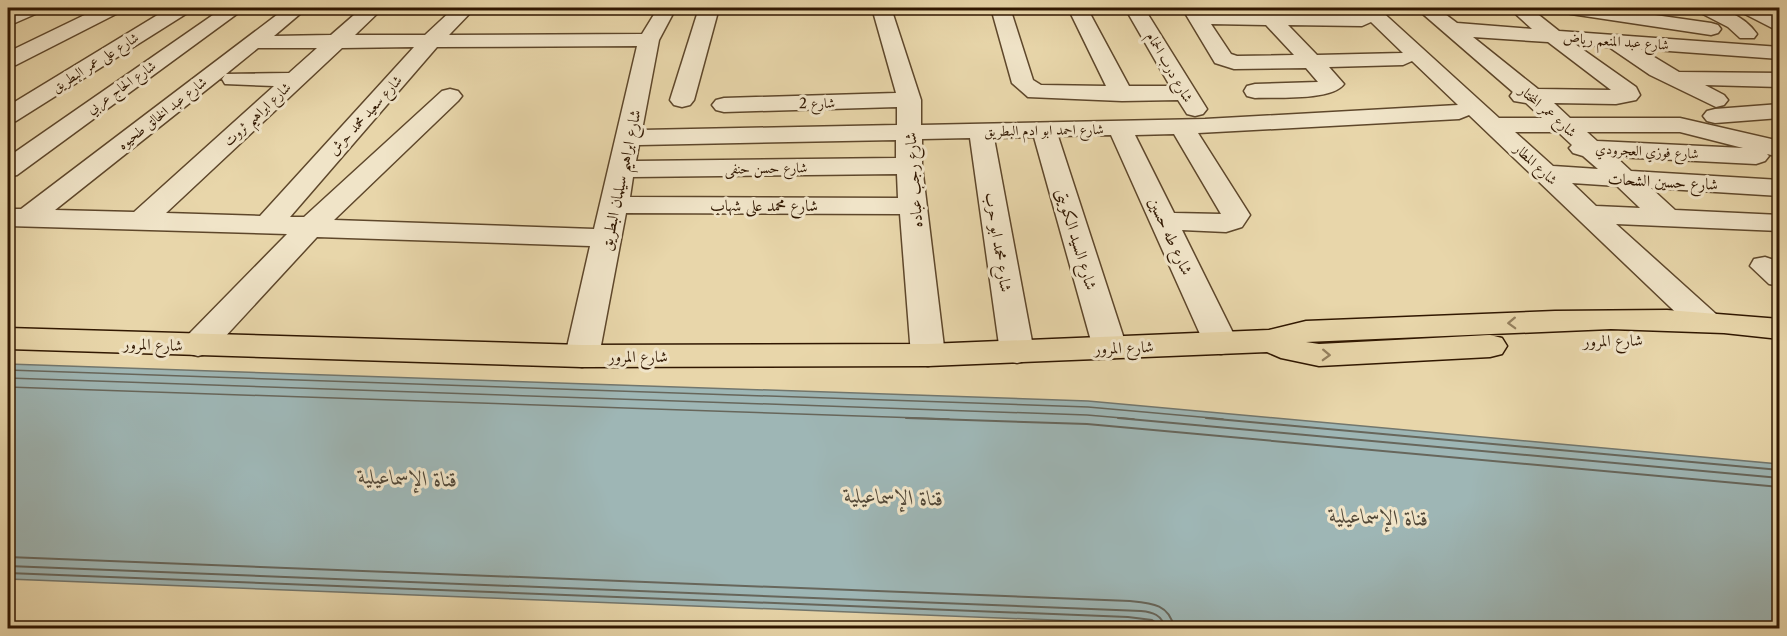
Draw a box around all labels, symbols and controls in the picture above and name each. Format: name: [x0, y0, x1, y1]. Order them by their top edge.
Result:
street label: شارع على عمر البطريق: [48, 28, 143, 98]
street label: شارع عبد المنعم رياض: [1562, 28, 1670, 59]
street label: شارع درب الحمام: [1139, 29, 1197, 107]
street label: شارع الحاج عربي: [83, 56, 162, 121]
street label: شارع سعيد محمد حرش: [324, 71, 408, 161]
street label: شارع عبد الخالق طحيوه: [114, 73, 212, 156]
street label: شارع ابراهيم ثروت: [220, 78, 298, 153]
street label: شارع عمر المختار: [1512, 80, 1581, 143]
street label: شارع 2: [799, 94, 835, 115]
street label: شارع ابراهيم سيلمان البطريق: [595, 108, 652, 254]
street label: شارع احمد ابو ادم البطريق: [984, 120, 1104, 144]
street label: شارع رجب عباده: [900, 131, 930, 228]
street label: شارع المطار: [1507, 138, 1561, 191]
street label: شارع فوزي العجرودي: [1595, 139, 1699, 166]
street label: شارع حسن حنفى: [724, 158, 808, 181]
street label: شارع حسين الشحات: [1607, 168, 1719, 198]
street label: شارع السيد الكويتى: [1048, 186, 1102, 293]
street label: شارع محمد ابو حرب: [977, 191, 1017, 294]
street label: شارع طه حسين: [1141, 194, 1198, 280]
street label: شارع محمد على شهاب: [710, 195, 818, 219]
one-way arrow: [1507, 317, 1516, 329]
street label: شارع المرور: [1581, 329, 1643, 355]
street label: شارع المرور: [121, 333, 183, 359]
street label: شارع المرور: [1092, 336, 1154, 362]
street label: شارع المرور: [606, 346, 668, 370]
one-way arrow: [1321, 348, 1330, 361]
water label: قناة الإسماعيلية: [356, 463, 458, 496]
water label: قناة الإسماعيلية: [842, 482, 944, 515]
water label: قناة الإسماعيلية: [1327, 502, 1429, 535]

